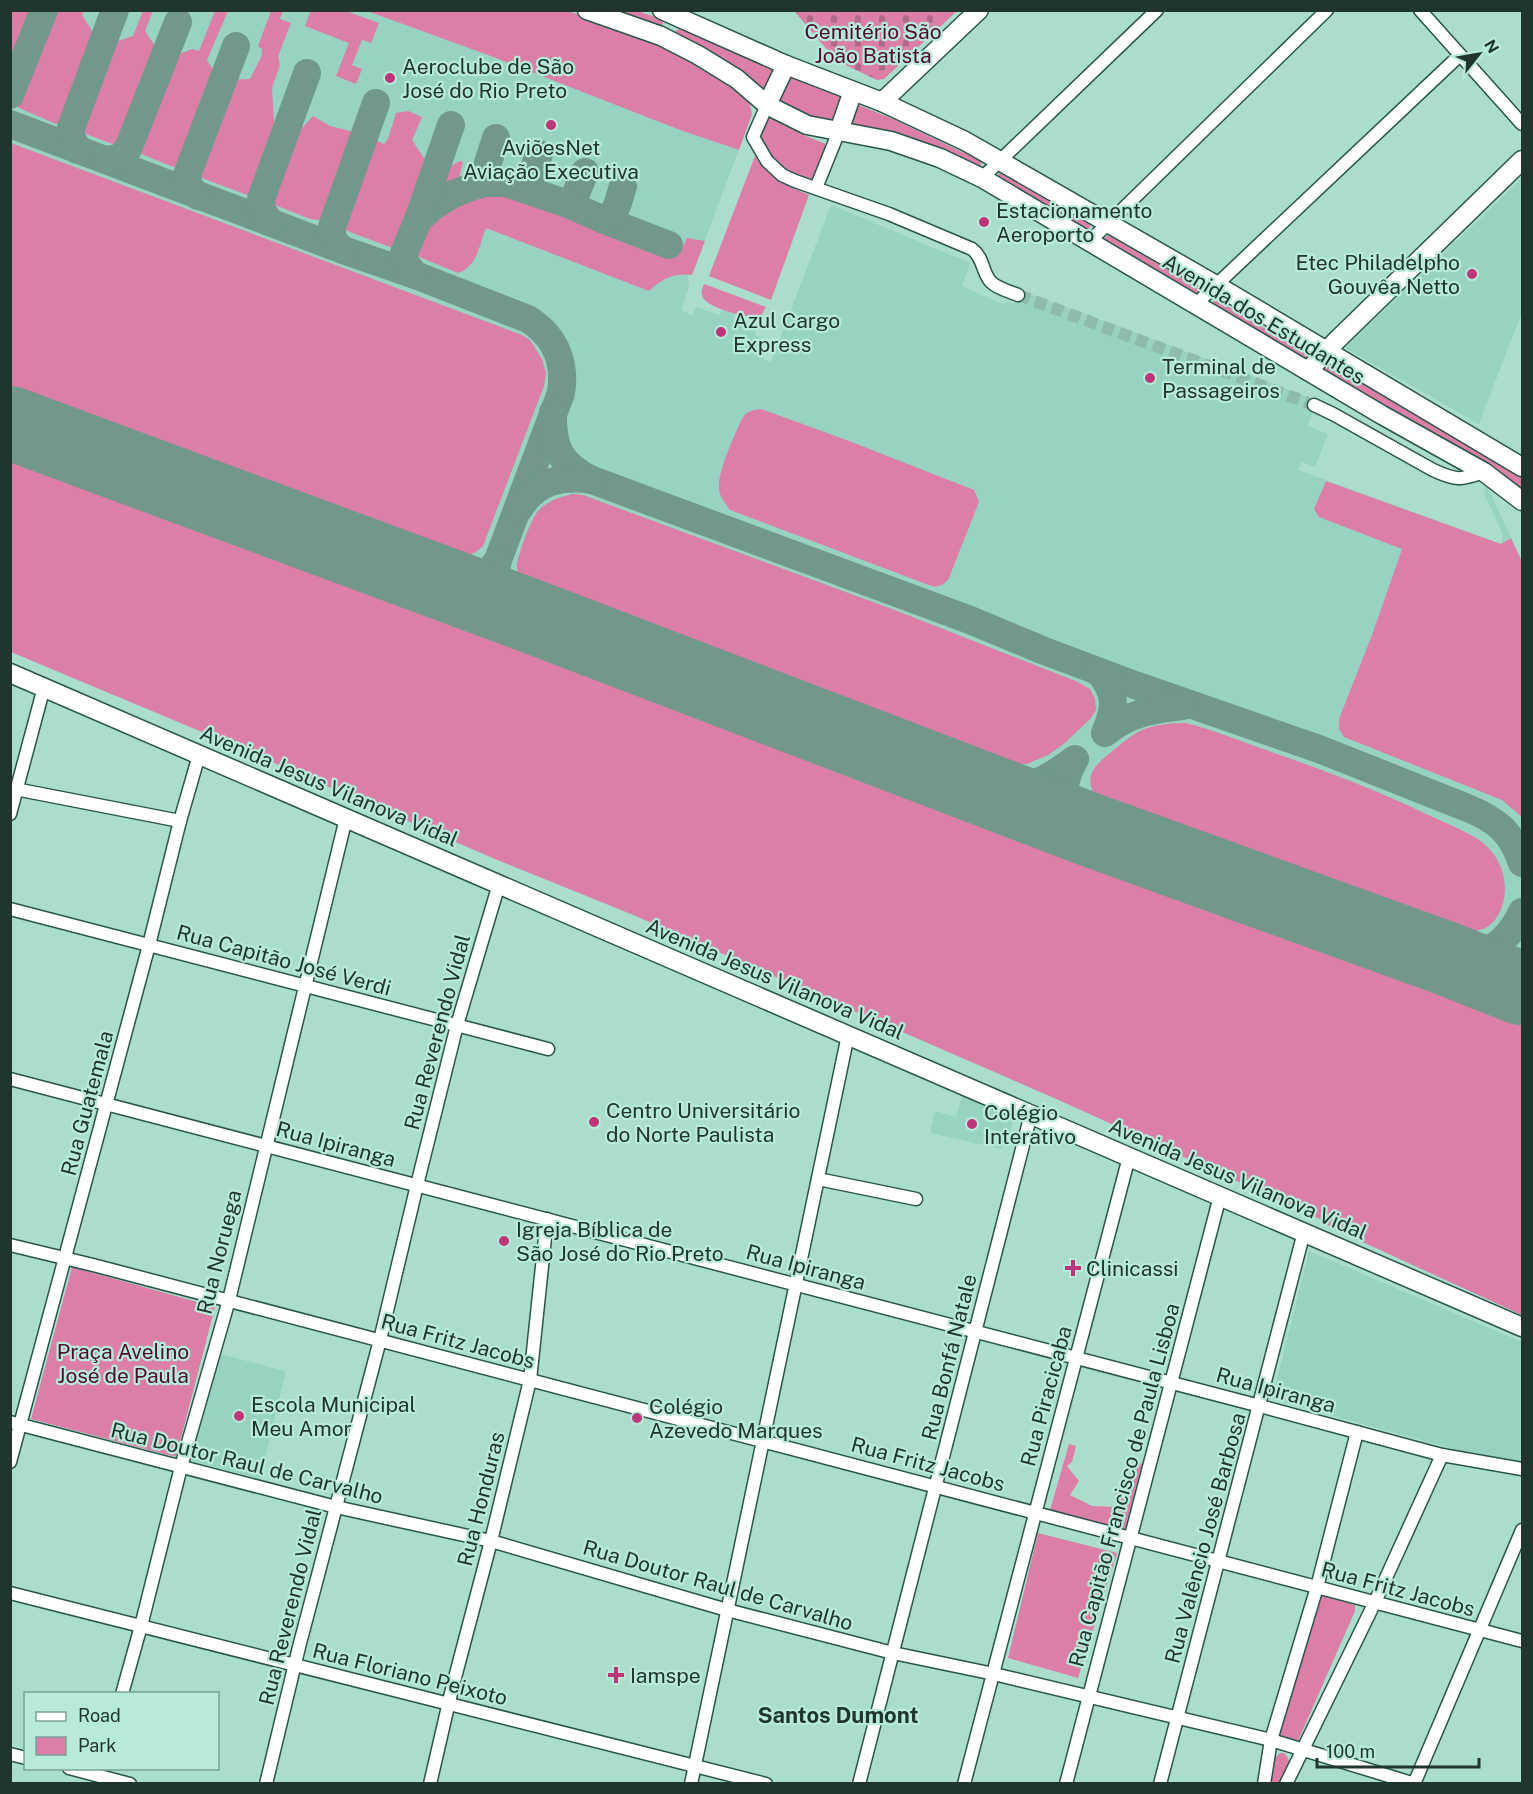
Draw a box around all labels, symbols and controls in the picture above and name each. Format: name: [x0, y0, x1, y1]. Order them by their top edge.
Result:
park label: Cemitério São João Batista: [804, 19, 942, 68]
north arrow: [1449, 24, 1509, 84]
text: N: [1480, 36, 1503, 57]
place label: Aeroclube de São José do Rio Preto: [402, 54, 574, 103]
marker: Aeroclube de São José do Rio Preto: [383, 71, 397, 85]
marker: AviõesNet Aviação Executiva: [544, 118, 558, 132]
place label: AviõesNet Aviação Executiva: [463, 135, 639, 184]
place label: Estacionamento Aeroporto: [996, 198, 1152, 247]
marker: Estacionamento Aeroporto: [977, 215, 991, 229]
street label: Avenida dos Estudantes: [1158, 249, 1370, 389]
place label: Etec Philadelpho Gouvêa Netto: [1296, 250, 1460, 299]
marker: Etec Philadelpho Gouvêa Netto: [1465, 267, 1479, 281]
place label: Azul Cargo Express: [733, 308, 840, 357]
marker: Azul Cargo Express: [714, 325, 728, 339]
place label: Terminal de Passageiros: [1162, 354, 1280, 403]
marker: Terminal de Passageiros: [1143, 371, 1157, 385]
street label: Avenida Jesus Vilanova Vidal: [196, 720, 462, 852]
street label: Avenida Jesus Vilanova Vidal: [642, 913, 908, 1045]
street label: Rua Capitão José Verdi: [174, 919, 394, 1001]
street label: Rua Reverendo Vidal: [399, 931, 475, 1133]
street label: Rua Guatemala: [56, 1028, 118, 1178]
place label: Centro Universitário do Norte Paulista: [606, 1098, 800, 1147]
place label: Colégio Interativo: [984, 1100, 1076, 1149]
street label: Avenida Jesus Vilanova Vidal: [1105, 1113, 1371, 1245]
marker: Centro Universitário do Norte Paulista: [587, 1115, 601, 1129]
street label: Rua Ipiranga: [274, 1116, 398, 1172]
marker: Colégio Interativo: [965, 1117, 979, 1131]
street label: Rua Noruega: [191, 1187, 247, 1317]
place label: Igreja Bíblica de São José do Rio Preto: [516, 1217, 724, 1266]
marker: Igreja Bíblica de São José do Rio Preto: [497, 1234, 511, 1248]
street label: Rua Ipiranga: [744, 1239, 868, 1295]
place label: Clinicassi: [1086, 1256, 1179, 1281]
marker: Clinicassi: [1064, 1259, 1082, 1277]
street label: Rua Bonfá Natale: [916, 1271, 982, 1443]
street label: Rua Capitão Francisco de Paula Lisboa: [1063, 1300, 1185, 1670]
street label: Rua Fritz Jacobs: [378, 1308, 538, 1374]
street label: Rua Piracicaba: [1015, 1323, 1077, 1469]
park label: Praça Avelino José de Paula: [57, 1339, 189, 1388]
street label: Rua Ipiranga: [1214, 1362, 1338, 1418]
place label: Escola Municipal Meu Amor: [251, 1392, 416, 1441]
place label: Colégio Azevedo Marques: [649, 1394, 823, 1443]
marker: Escola Municipal Meu Amor: [232, 1409, 246, 1423]
street label: Rua Valêncio José Barbosa: [1159, 1410, 1251, 1666]
marker: Colégio Azevedo Marques: [630, 1411, 644, 1425]
street label: Rua Doutor Raul de Carvalho: [108, 1417, 386, 1509]
street label: Rua Honduras: [452, 1429, 510, 1569]
street label: Rua Fritz Jacobs: [848, 1431, 1008, 1497]
street label: Rua Reverendo Vidal: [253, 1506, 327, 1708]
street label: Rua Doutor Raul de Carvalho: [580, 1534, 856, 1636]
street label: Rua Fritz Jacobs: [1318, 1556, 1478, 1622]
street label: Rua Floriano Peixoto: [310, 1638, 510, 1710]
place label: Iamspe: [630, 1663, 701, 1688]
marker: Iamspe: [607, 1666, 625, 1684]
legend: [24, 1692, 219, 1770]
district label: Santos Dumont: [757, 1702, 919, 1728]
text: Road: [78, 1705, 121, 1726]
scale bar: [1317, 1731, 1479, 1769]
text: Park: [78, 1735, 116, 1756]
text: 100 m: [1326, 1741, 1375, 1762]

